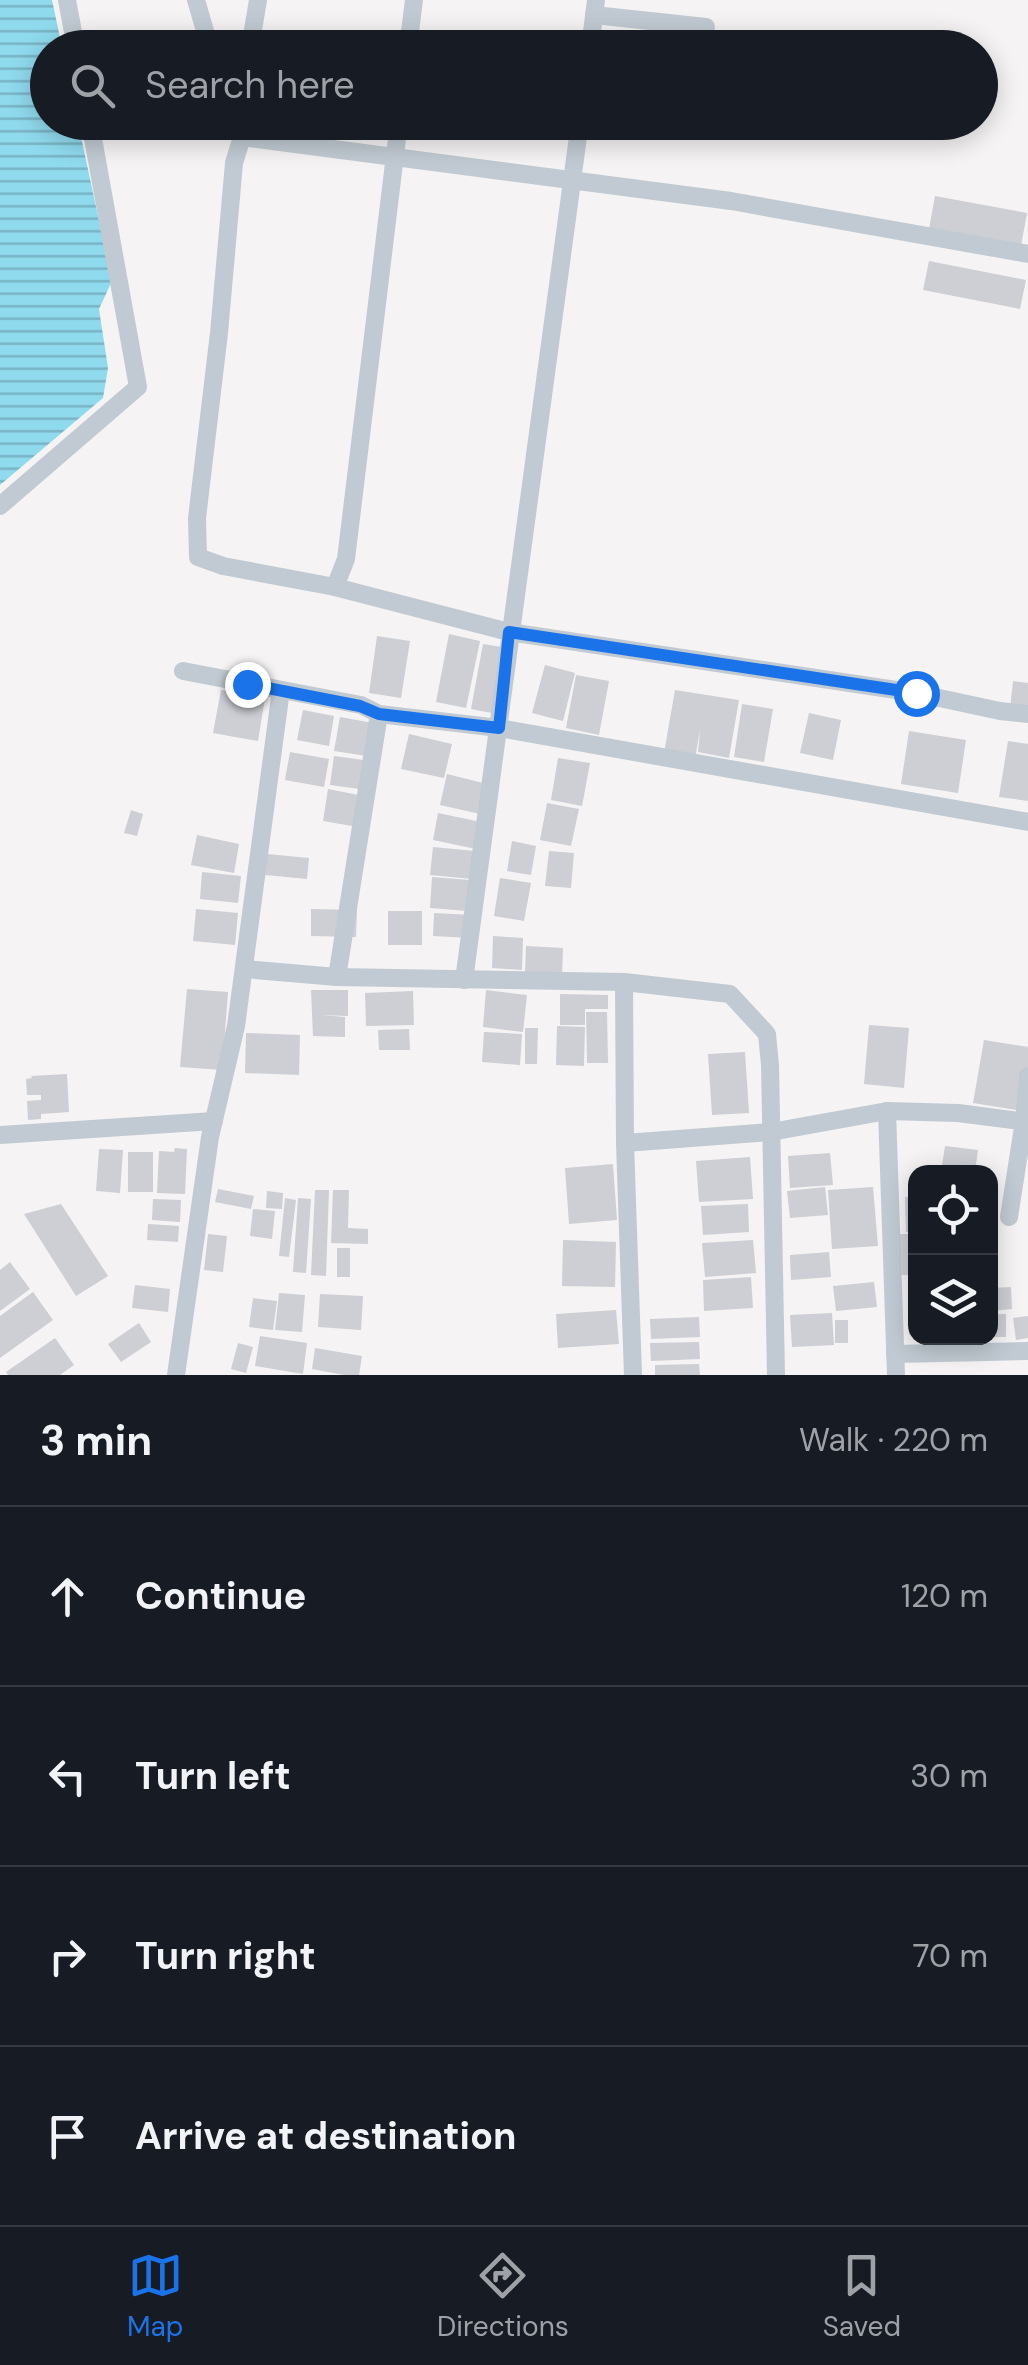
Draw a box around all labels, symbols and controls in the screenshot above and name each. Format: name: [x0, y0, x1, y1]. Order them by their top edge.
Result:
search box: [30, 30, 998, 140]
icon: search: [65, 58, 120, 113]
text: Search here: [145, 60, 355, 110]
route end: [225, 662, 271, 708]
route start: [894, 671, 940, 717]
map controls: [908, 1165, 998, 1345]
button: locate: [908, 1165, 998, 1255]
button: layers: [908, 1255, 998, 1345]
text: 3 min: [40, 1413, 152, 1468]
text: Walk · 220 m: [799, 1419, 988, 1461]
icon: ahead: [40, 1569, 95, 1624]
text: Continue: [135, 1571, 306, 1621]
text: 120 m: [901, 1575, 988, 1617]
icon: left: [40, 1749, 95, 1804]
text: Turn left: [135, 1751, 291, 1801]
text: 30 m: [910, 1755, 988, 1797]
icon: right: [40, 1929, 95, 1984]
text: Turn right: [135, 1931, 316, 1981]
text: 70 m: [912, 1935, 988, 1977]
icon: arrive: [40, 2109, 95, 2164]
text: Arrive at destination: [135, 2111, 517, 2161]
tab: Map: [127, 2248, 183, 2345]
tab: Directions: [437, 2248, 569, 2345]
tab: Saved: [823, 2248, 901, 2345]

